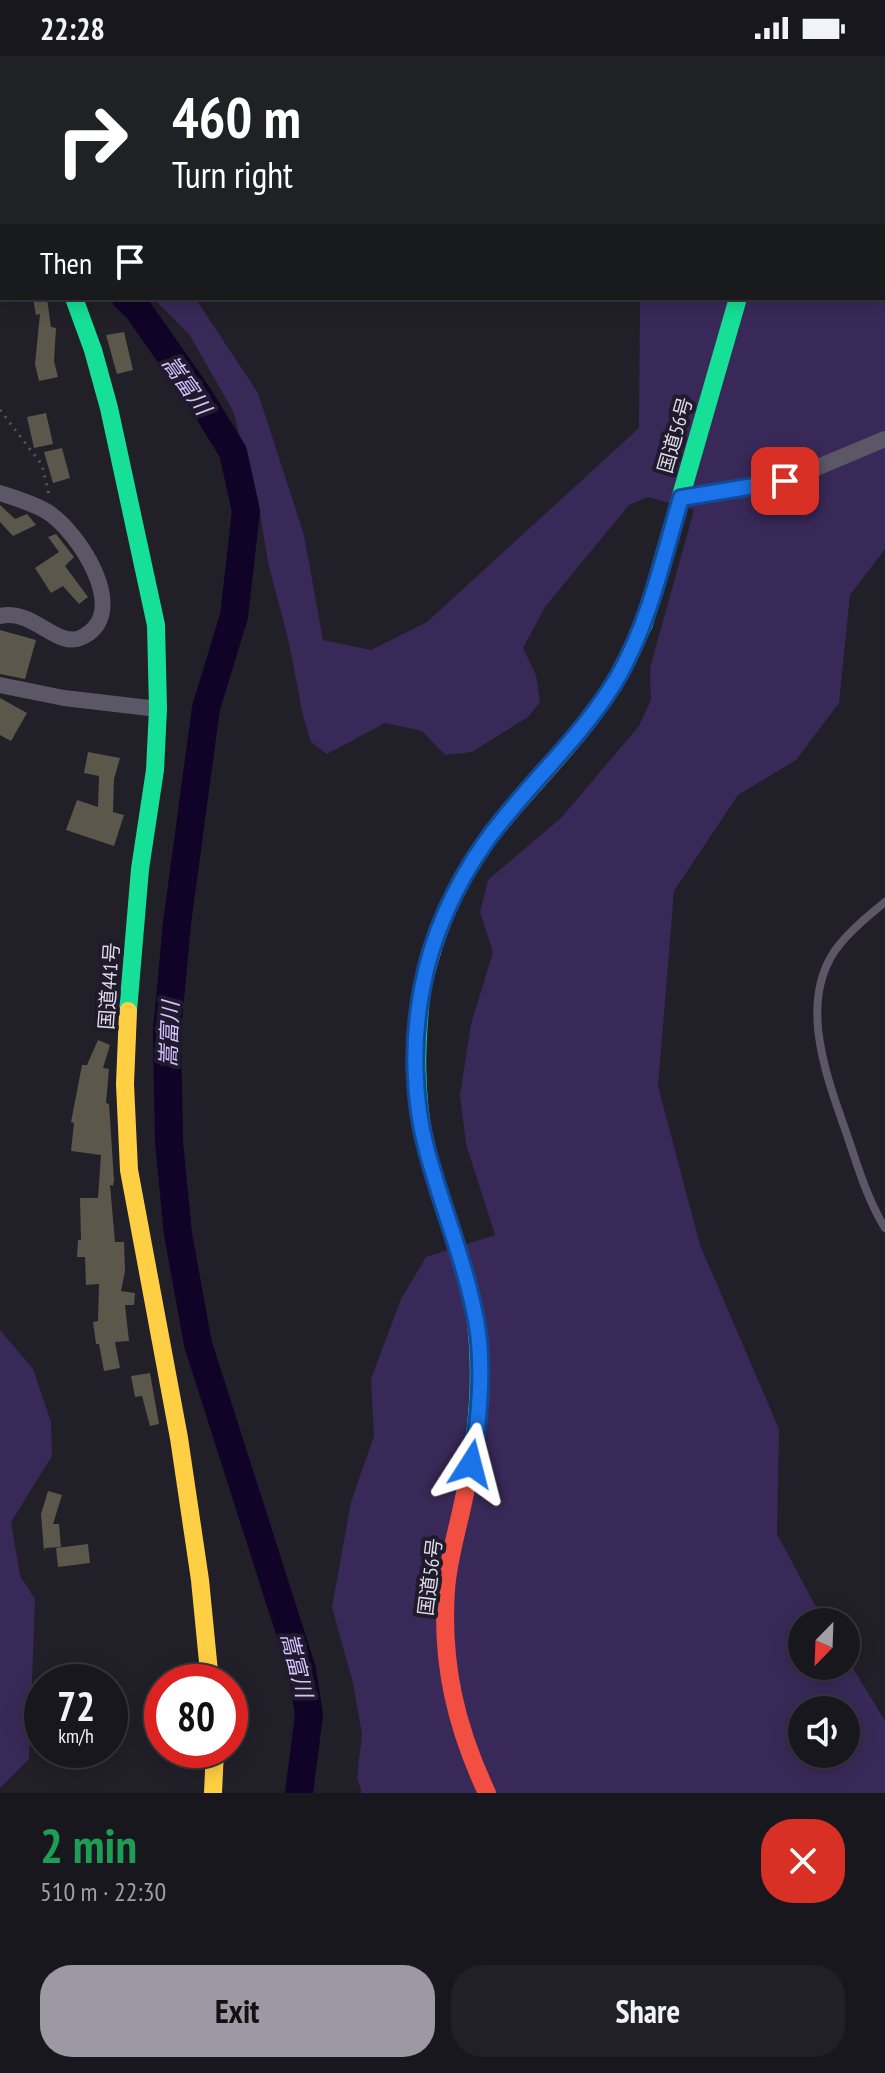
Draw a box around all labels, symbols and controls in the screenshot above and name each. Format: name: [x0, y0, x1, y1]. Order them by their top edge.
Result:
text: 22:28: [40, 9, 105, 48]
text: 460 m: [172, 81, 301, 153]
icon: right: [40, 88, 144, 192]
text: Turn right: [172, 151, 293, 198]
icon: arrive: [108, 240, 152, 284]
text: Then: [40, 243, 92, 282]
water label: 嵩富川: [157, 350, 219, 422]
street label: 国道56号: [652, 394, 698, 476]
pin: [751, 447, 819, 515]
icon: arrive: [763, 459, 807, 503]
street label: 国道441号: [93, 942, 125, 1030]
water label: 嵩富川: [154, 999, 184, 1067]
position arrow: [429, 1422, 513, 1506]
street label: 国道56号: [412, 1537, 448, 1617]
north arrow: [788, 1608, 860, 1680]
map controls: [788, 1608, 860, 1768]
water label: 嵩富川: [275, 1630, 319, 1702]
speed limit sign: 80: [144, 1664, 248, 1768]
text: 72: [57, 1680, 95, 1732]
button: sound: [788, 1696, 860, 1768]
text: km/h: [58, 1723, 94, 1749]
text: 2 min: [40, 1814, 137, 1876]
button: close: [761, 1819, 845, 1903]
text: 510 m · 22:30: [40, 1875, 166, 1908]
button: Exit: [40, 1965, 435, 2057]
button: Share: [451, 1965, 845, 2057]

